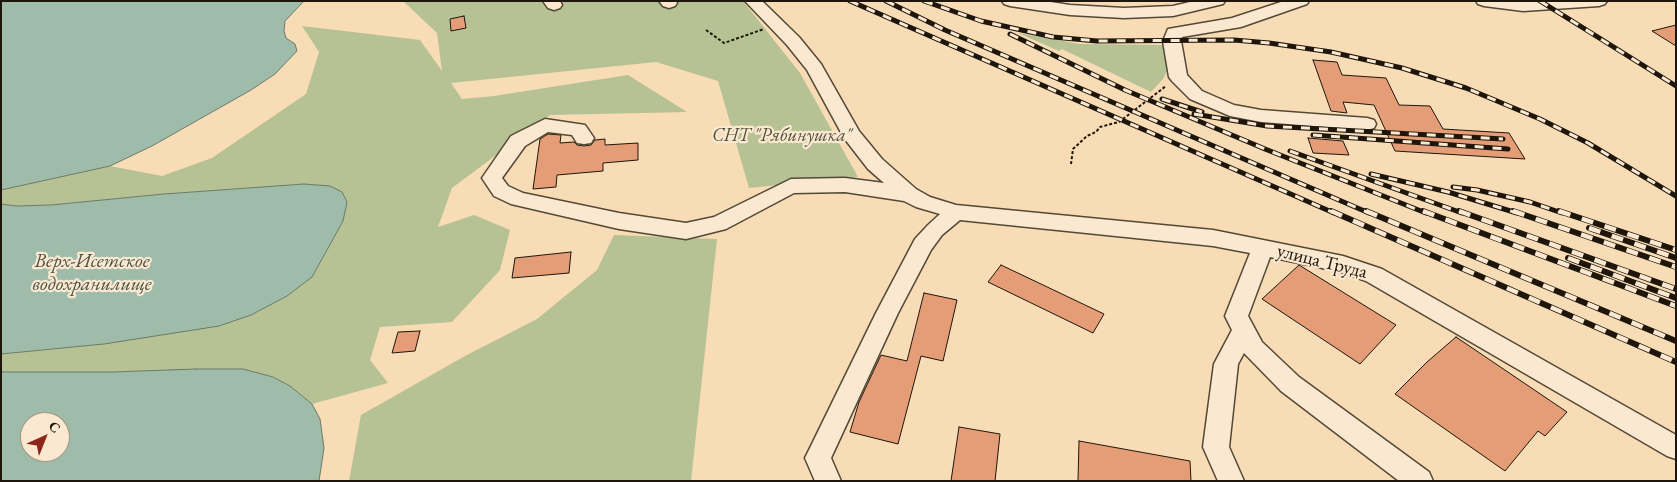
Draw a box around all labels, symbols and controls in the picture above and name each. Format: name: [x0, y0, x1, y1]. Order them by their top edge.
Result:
park label: СНТ "Рябинушка": [712, 125, 852, 147]
street label: улица Труда: [1274, 240, 1370, 284]
water label: Верх-Исетское водохранилище: [32, 250, 152, 297]
north arrow: [20, 412, 70, 462]
text: С: [45, 417, 65, 437]

